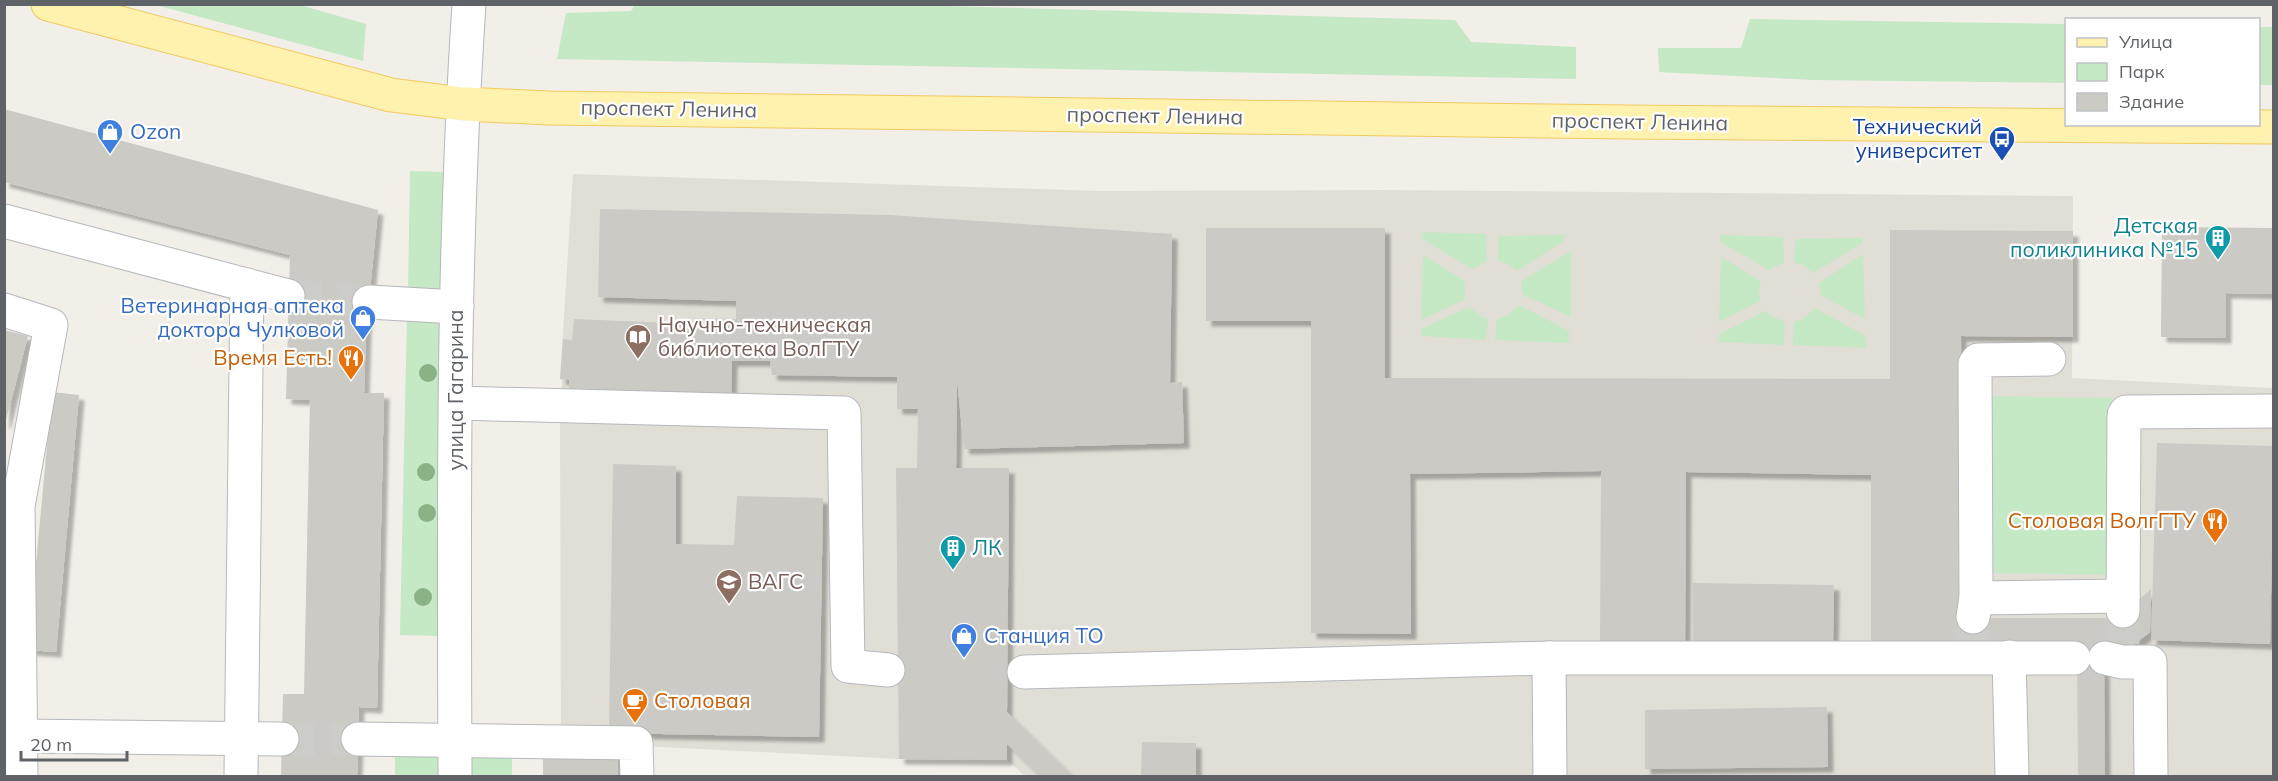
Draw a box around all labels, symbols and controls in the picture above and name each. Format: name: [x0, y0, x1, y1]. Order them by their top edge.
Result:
legend: [2065, 18, 2260, 126]
text: Улица: [2118, 30, 2173, 53]
text: Парк: [2119, 60, 2165, 83]
text: Здание: [2119, 90, 2184, 113]
street label: проспект Ленина: [580, 93, 758, 123]
street label: проспект Ленина: [1066, 100, 1244, 130]
street label: проспект Ленина: [1551, 106, 1729, 136]
place label: Технический университет: [1853, 113, 1982, 163]
shop icon: Ozon: [95, 117, 125, 155]
place label: Ozon: [130, 118, 181, 144]
bus stop icon: Технический университет: [1987, 124, 2017, 162]
place label: Детская поликлиника №15: [2010, 212, 2198, 262]
building icon: Детская поликлиника №15: [2203, 223, 2233, 261]
place label: Ветеринарная аптека доктора Чулковой: [121, 292, 344, 342]
shop icon: Ветеринарная аптека доктора Чулковой: [348, 303, 378, 341]
street label: улица Гагарина: [442, 309, 468, 471]
place label: Научно-техническая библиотека ВолГТУ: [658, 311, 871, 361]
library icon: Научно-техническая библиотека ВолГТУ: [623, 322, 653, 360]
restaurant icon: Время Есть!: [336, 343, 366, 381]
place label: Время Есть!: [213, 344, 332, 370]
restaurant icon: Столовая ВолгГТУ: [2200, 506, 2230, 544]
place label: Столовая ВолгГТУ: [2008, 507, 2196, 533]
building icon: ЛК: [938, 533, 968, 571]
place label: ЛК: [972, 534, 1002, 560]
school or university icon: ВАГС: [714, 567, 744, 605]
place label: ВАГС: [748, 568, 803, 594]
shop icon: Станция ТО: [949, 621, 979, 659]
place label: Станция ТО: [984, 622, 1104, 648]
cafe icon: Столовая: [620, 686, 650, 724]
place label: Столовая: [654, 687, 750, 713]
scale bar: [21, 724, 128, 762]
text: 20 m: [30, 733, 72, 756]

